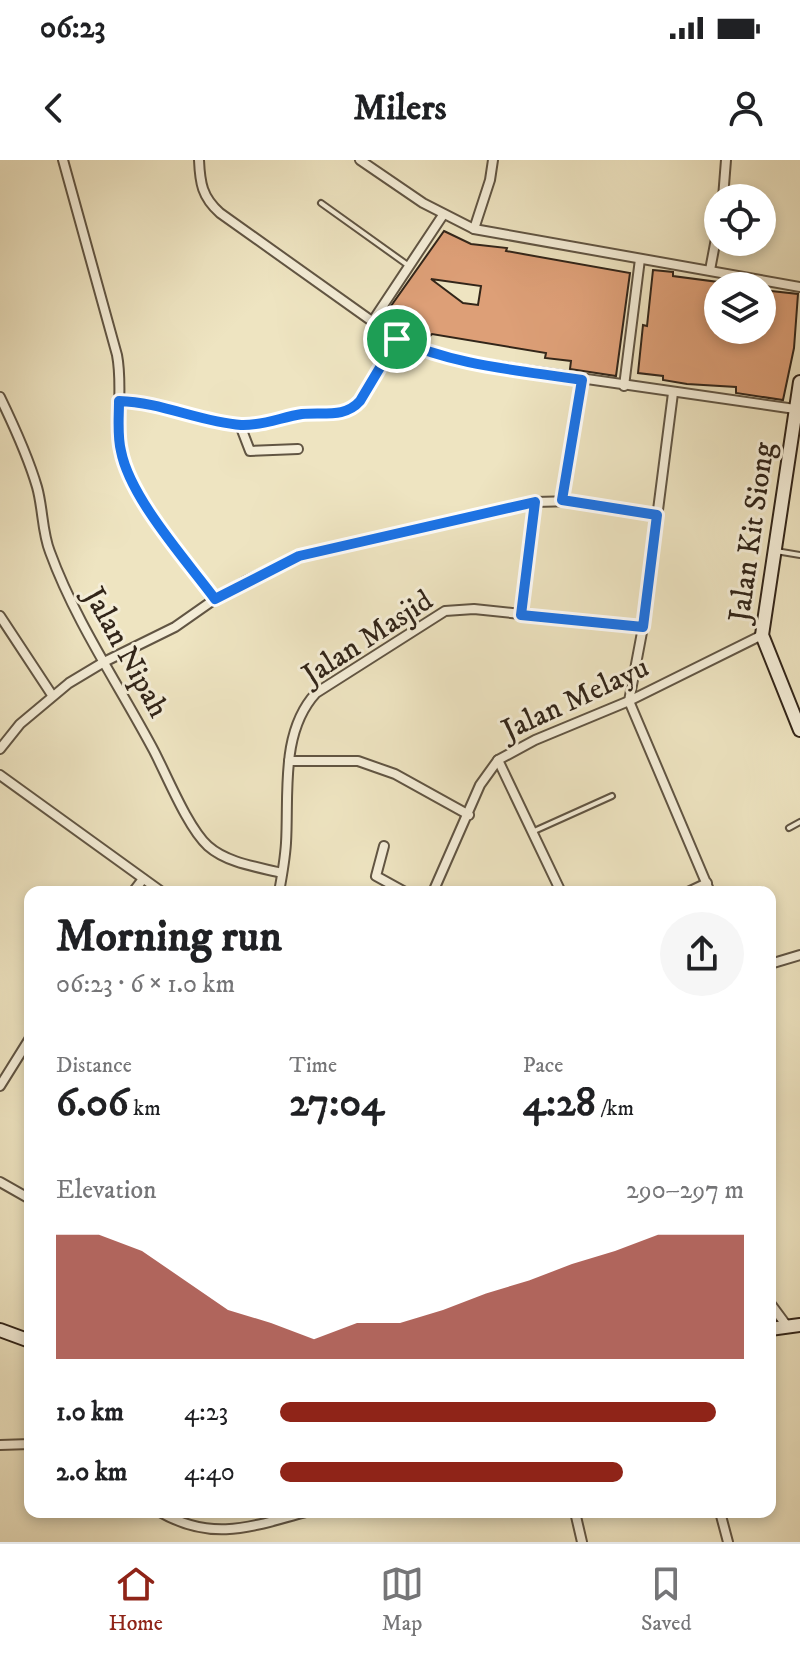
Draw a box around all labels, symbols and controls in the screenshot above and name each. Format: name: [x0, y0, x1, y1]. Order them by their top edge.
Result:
text: 06:23: [40, 10, 106, 47]
icon: back: [32, 86, 76, 130]
text: Milers: [353, 86, 447, 131]
icon: person: [724, 86, 768, 130]
map controls: [704, 184, 776, 344]
button: locate: [704, 184, 776, 256]
button: layers: [704, 272, 776, 344]
pin: [363, 305, 431, 373]
icon: arrive: [375, 317, 419, 361]
street label: Jalan Kit Siong: [721, 440, 783, 627]
street label: Jalan Nipah: [73, 579, 177, 724]
street label: Jalan Masjid: [293, 582, 440, 696]
street label: Jalan Melayu: [494, 649, 655, 751]
text: Morning run: [56, 910, 282, 965]
button: share: [660, 912, 744, 996]
text: 06:23 · 6 × 1.0 km: [56, 968, 235, 1001]
text: Distance: [56, 1052, 132, 1079]
text: Time: [289, 1052, 337, 1079]
text: Pace: [523, 1052, 563, 1079]
text: 6.06: [56, 1079, 129, 1129]
text: 27:04: [289, 1079, 384, 1129]
text: 4:28: [523, 1079, 596, 1129]
text: km: [129, 1095, 161, 1122]
text: /km: [596, 1095, 634, 1122]
text: Elevation: [56, 1174, 157, 1207]
text: 290–297 m: [626, 1174, 744, 1207]
text: 1.0 km: [56, 1396, 124, 1429]
text: 4:23: [184, 1396, 228, 1429]
text: 2.0 km: [56, 1456, 127, 1489]
text: 4:40: [184, 1456, 235, 1489]
tab: Home: [109, 1562, 163, 1637]
tab: Map: [380, 1562, 424, 1637]
tab: Saved: [641, 1562, 691, 1637]

